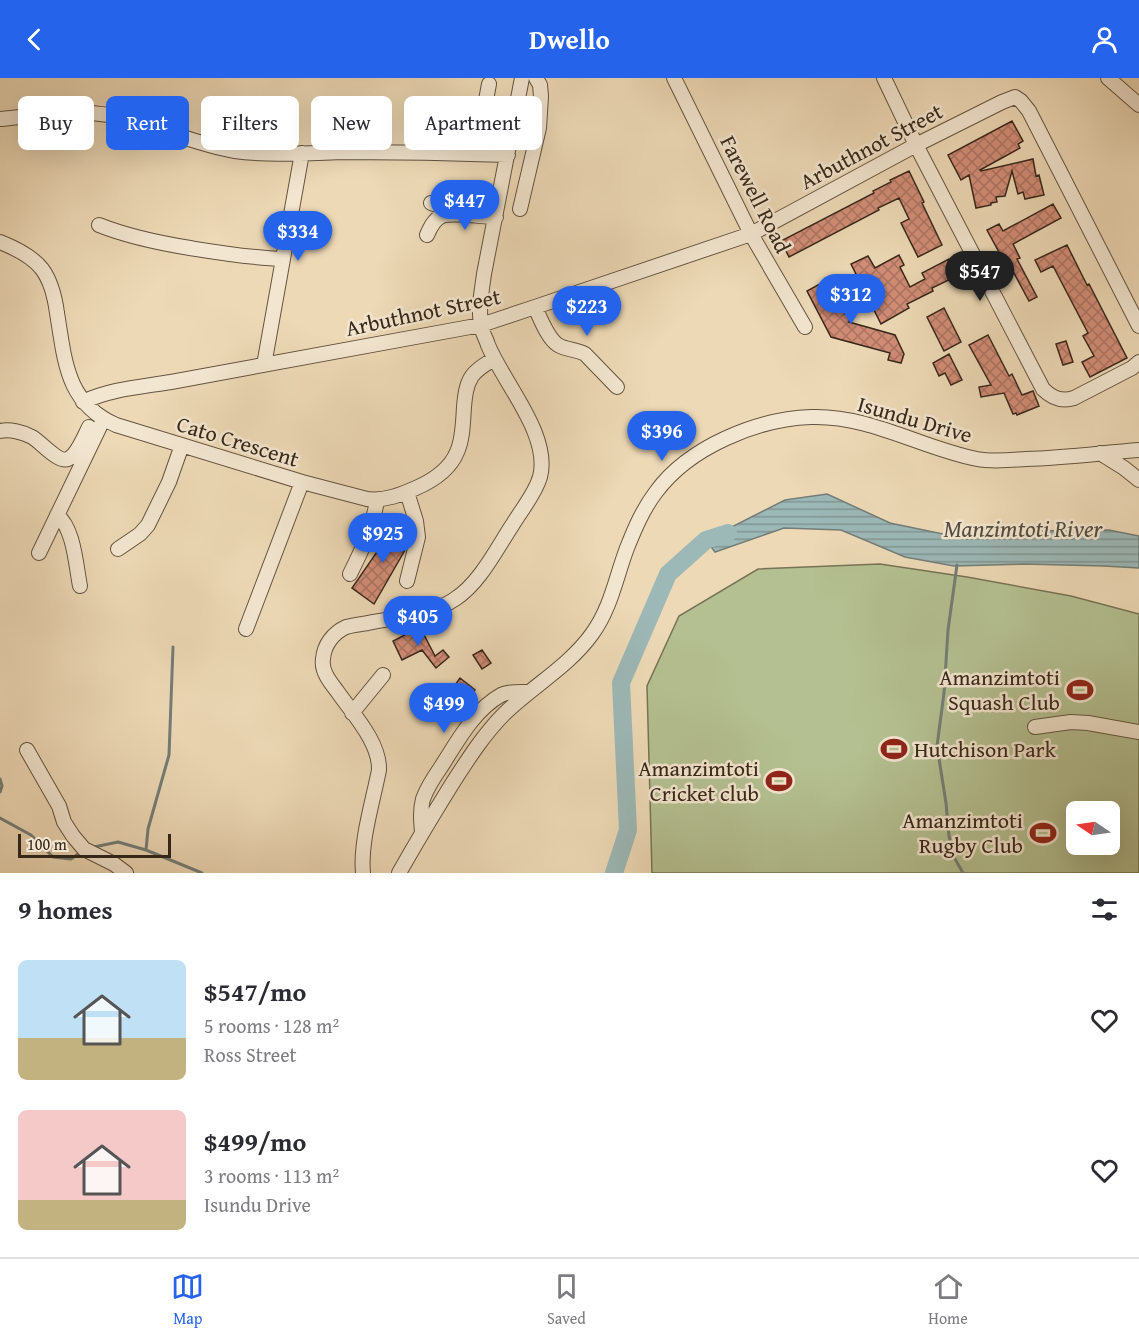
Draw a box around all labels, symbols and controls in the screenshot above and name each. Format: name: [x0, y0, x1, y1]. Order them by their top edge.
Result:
text: Dwello: [529, 19, 610, 59]
icon: back: [18, 23, 51, 56]
icon: person: [1088, 23, 1121, 56]
street label: Arbuthnot Street: [794, 95, 948, 197]
chip: Buy: [18, 96, 94, 150]
chip: Rent: [106, 96, 189, 150]
chip: Filters: [201, 96, 299, 150]
chip: New: [311, 96, 392, 150]
chip: Apartment: [404, 96, 542, 150]
street label: Farewell Road: [713, 130, 799, 259]
pin: $447: [429, 180, 501, 231]
text: $447: [444, 185, 486, 214]
pin: $334: [262, 211, 334, 262]
text: $334: [277, 216, 319, 245]
pin: $547: [944, 251, 1016, 302]
text: $547: [959, 256, 1001, 285]
pin: $312: [815, 274, 887, 325]
text: $312: [830, 279, 872, 308]
street label: Arbuthnot Street: [343, 280, 504, 344]
pin: $223: [551, 286, 623, 337]
text: $223: [566, 291, 608, 320]
street label: Isundu Drive: [854, 387, 976, 451]
street label: Cato Crescent: [173, 407, 303, 475]
pin: $396: [626, 411, 698, 462]
text: $396: [641, 416, 683, 445]
water label: Manzimtoti River: [943, 511, 1104, 546]
pin: $925: [347, 513, 419, 564]
text: $925: [362, 518, 404, 547]
pin: $405: [382, 596, 454, 647]
text: $405: [397, 601, 439, 630]
place label: Amanzimtoti Squash Club: [939, 661, 1060, 718]
sports icon: Amanzimtoti Squash Club: [1065, 675, 1095, 705]
pin: $499: [408, 683, 480, 734]
text: $499: [423, 688, 465, 717]
place label: Hutchison Park: [914, 733, 1057, 765]
sports icon: Hutchison Park: [879, 734, 909, 764]
place label: Amanzimtoti Cricket club: [638, 752, 759, 809]
sports icon: Amanzimtoti Cricket club: [764, 766, 794, 796]
north arrow: [1066, 801, 1120, 855]
map controls: [1066, 801, 1120, 855]
place label: Amanzimtoti Rugby Club: [902, 804, 1023, 861]
sports icon: Amanzimtoti Rugby Club: [1028, 818, 1058, 848]
scale bar: [18, 831, 171, 858]
text: 100 m: [27, 832, 67, 856]
text: 9 homes: [18, 890, 113, 929]
icon: filters: [1088, 893, 1121, 926]
text: $547/mo: [204, 972, 306, 1011]
icon: home: [66, 984, 138, 1056]
icon: heart: [1088, 1004, 1121, 1037]
text: 5 rooms · 128 m²: [204, 1011, 339, 1040]
text: Ross Street: [204, 1040, 297, 1069]
text: $499/mo: [204, 1122, 306, 1161]
icon: home: [66, 1134, 138, 1206]
icon: heart: [1088, 1154, 1121, 1187]
text: 3 rooms · 113 m²: [204, 1161, 339, 1190]
text: Isundu Drive: [204, 1190, 311, 1219]
tab: Map: [171, 1270, 204, 1330]
tab: Saved: [547, 1270, 586, 1330]
tab: Home: [928, 1270, 968, 1330]

